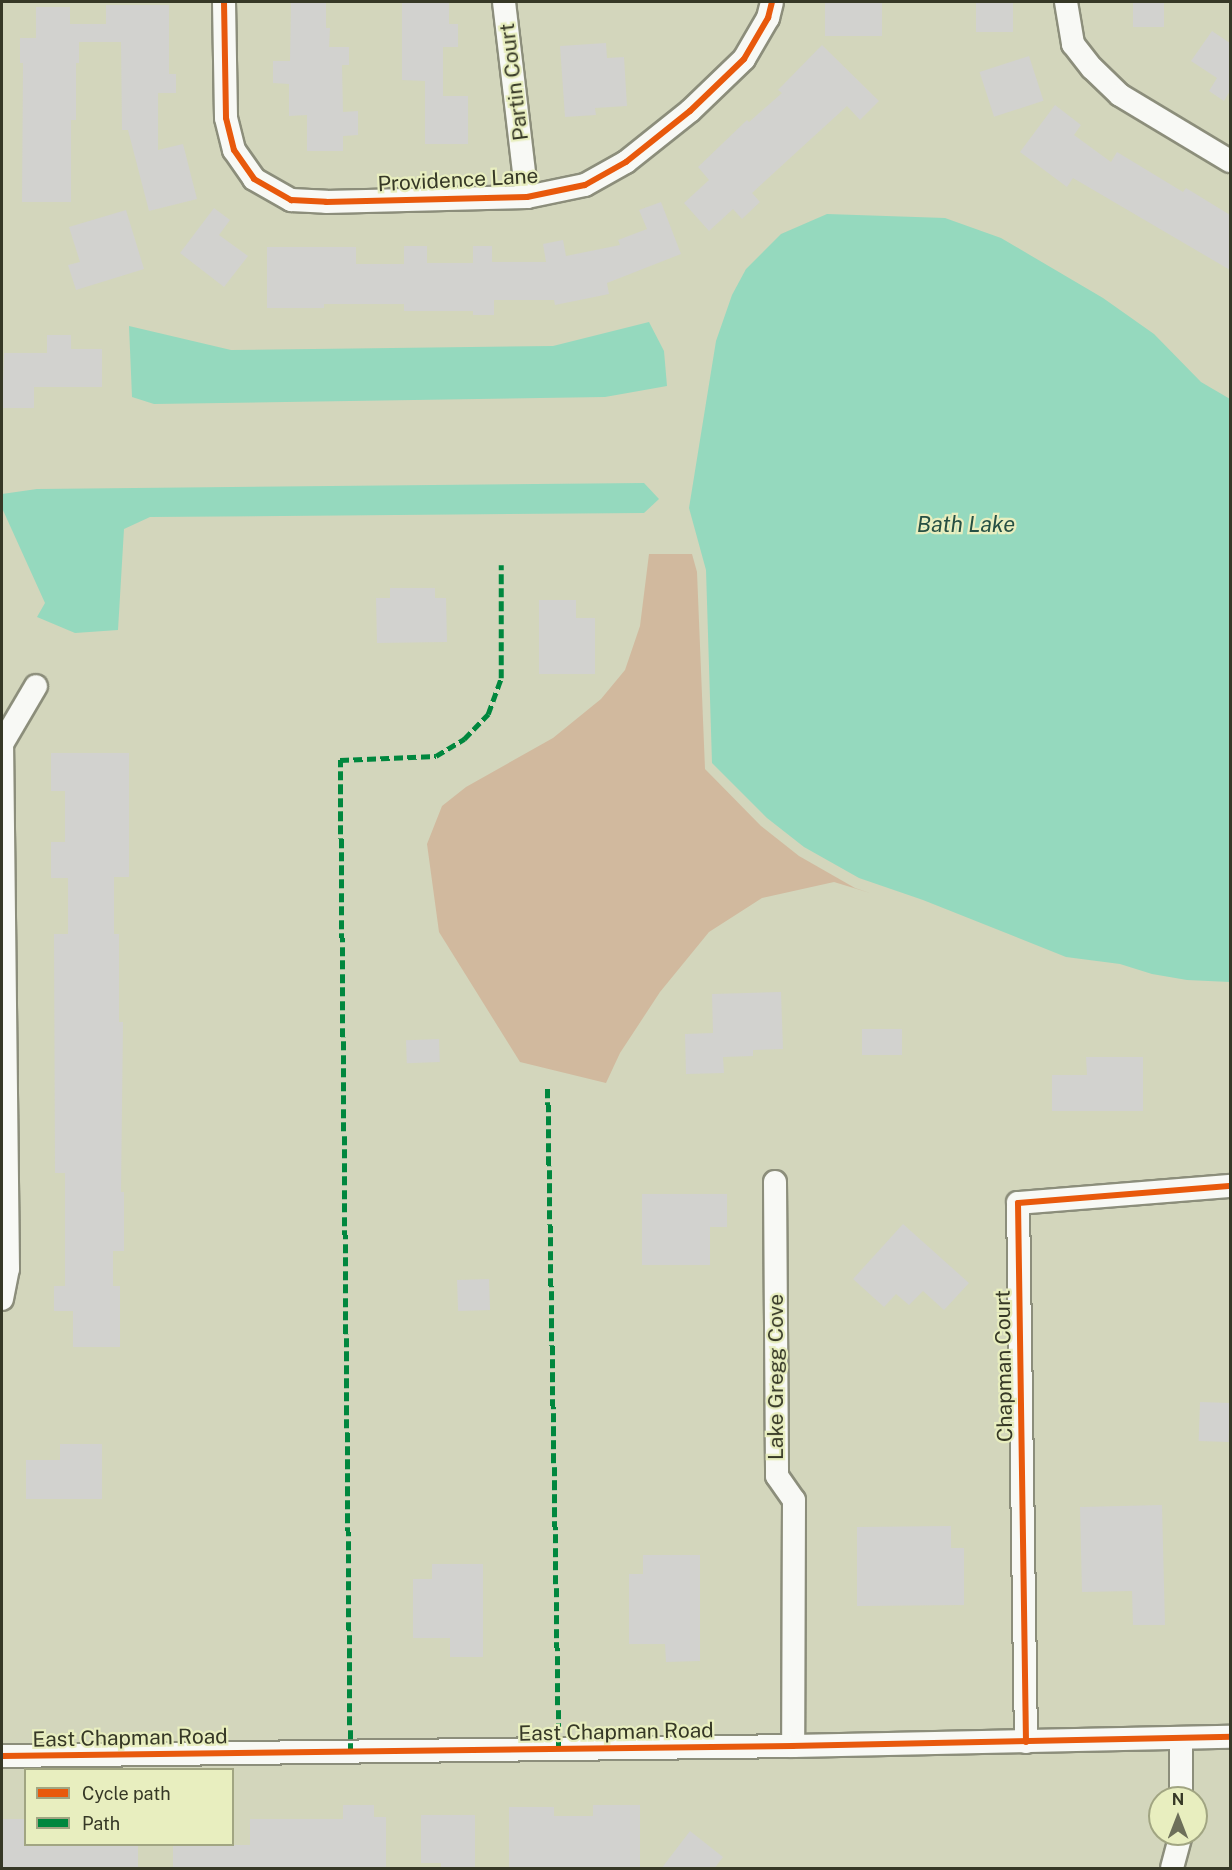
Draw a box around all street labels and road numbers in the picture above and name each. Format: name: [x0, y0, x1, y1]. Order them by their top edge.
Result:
street label: Partin Court: [494, 22, 534, 142]
street label: Providence Lane: [377, 163, 539, 197]
street label: Chapman Court: [990, 1290, 1018, 1442]
street label: Lake Gregg Cove: [763, 1294, 789, 1460]
street label: East Chapman Road: [518, 1718, 714, 1746]
street label: East Chapman Road: [32, 1724, 228, 1752]

